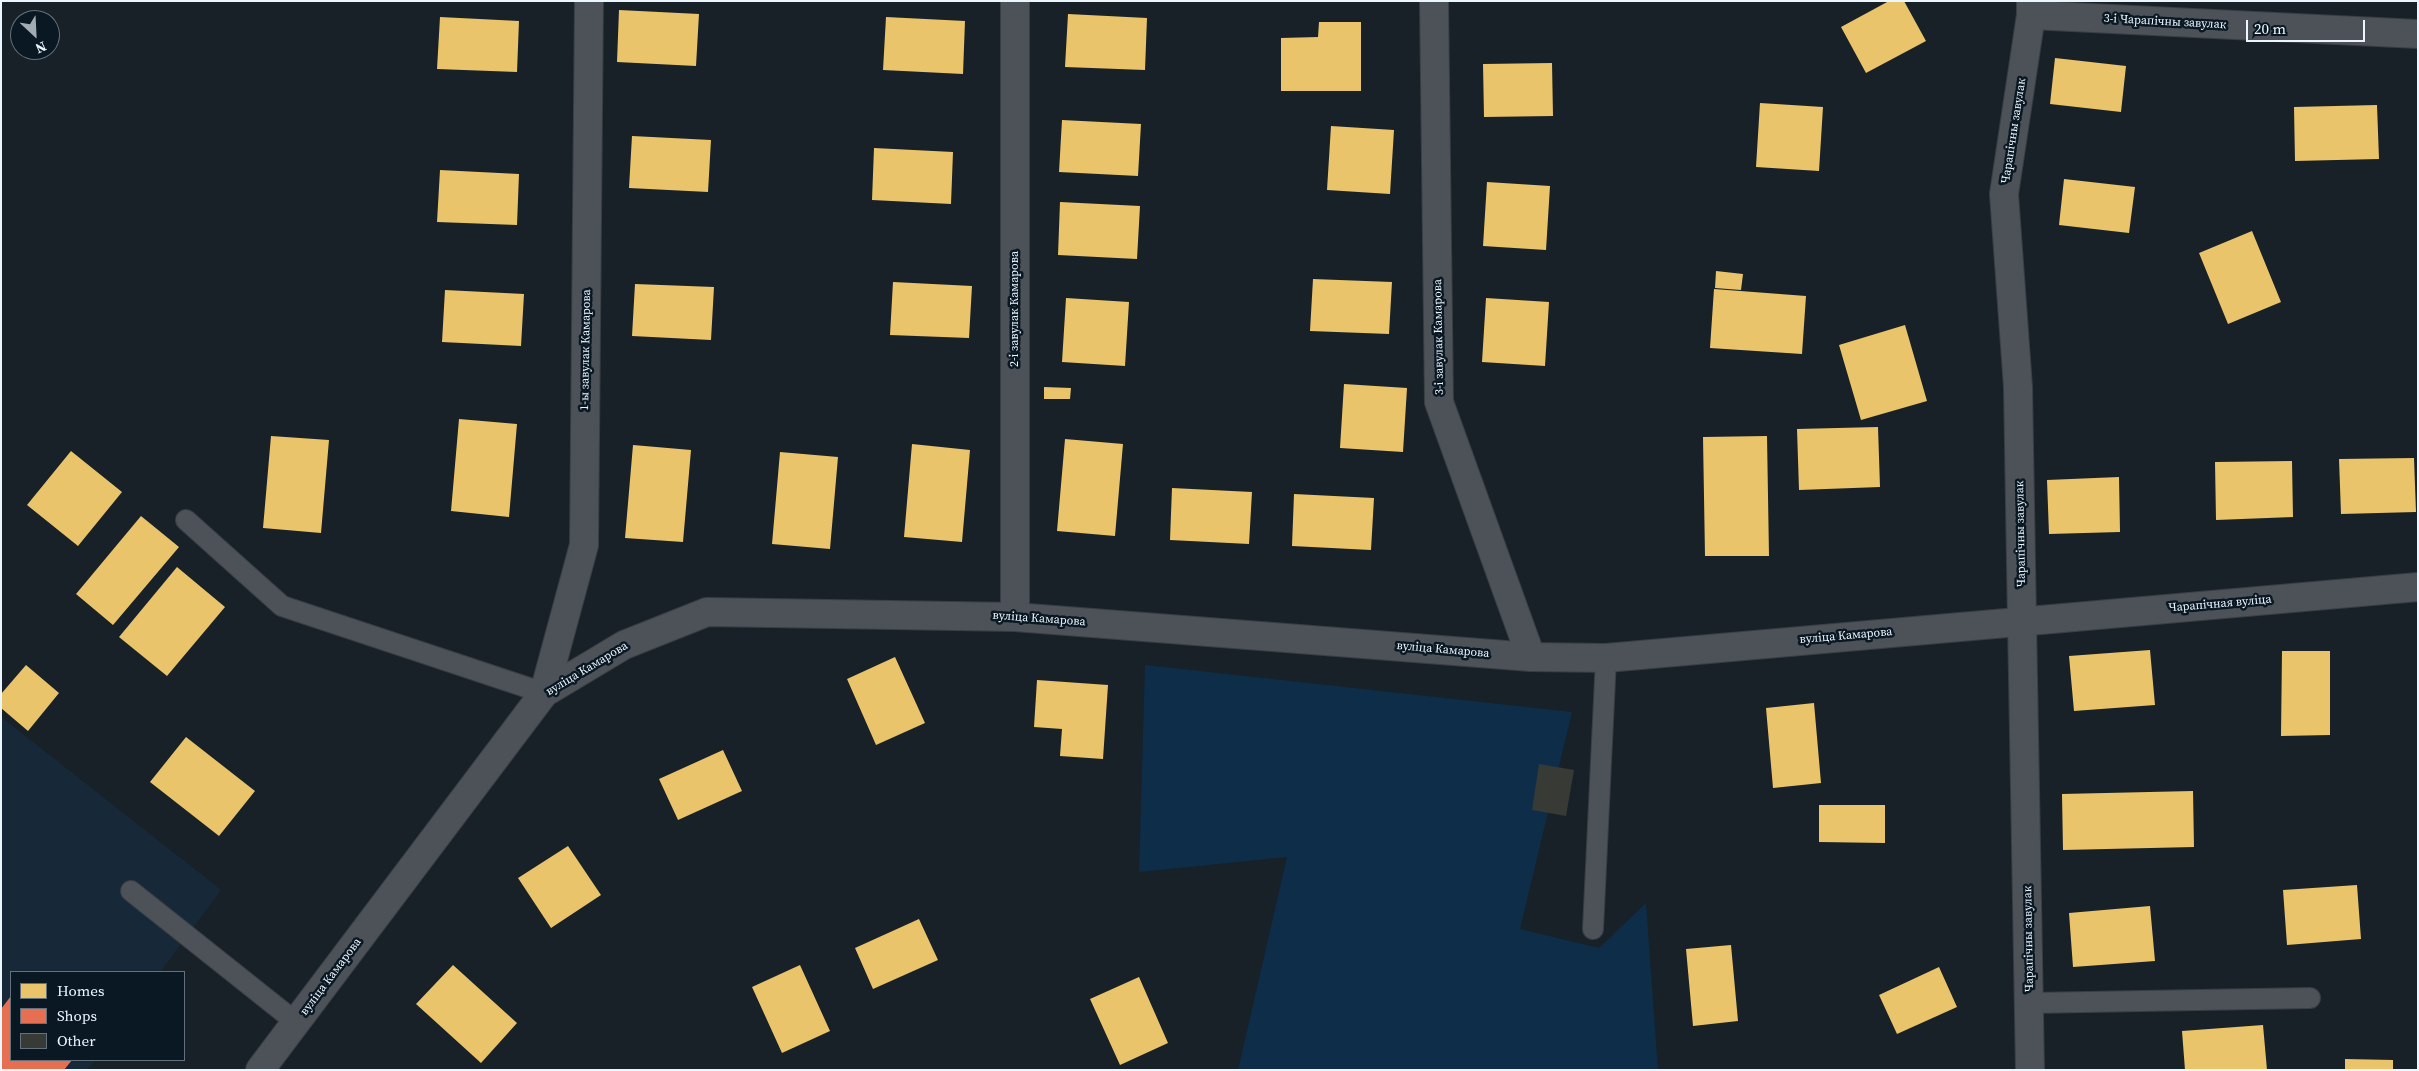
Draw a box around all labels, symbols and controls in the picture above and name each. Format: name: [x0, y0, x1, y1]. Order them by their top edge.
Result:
north arrow: [10, 10, 60, 60]
scale bar: [2249, 10, 2368, 42]
street label: 3-і Чарапічны завулак: [2103, 12, 2227, 32]
text: 20 m: [2254, 18, 2286, 39]
text: N: [32, 36, 50, 59]
street label: Чарапічны завулак: [1999, 77, 2029, 185]
street label: 2-і завулак Камарова: [1008, 251, 1022, 367]
street label: 3-і завулак Камарова: [1431, 279, 1447, 395]
street label: 1-ы завулак Камарова: [578, 289, 594, 411]
street label: Чарапічны завулак: [2013, 481, 2029, 587]
street label: Чарапічная вуліца: [2168, 592, 2272, 616]
street label: вуліца Камарова: [992, 609, 1086, 629]
street label: вуліца Камарова: [1799, 625, 1893, 647]
street label: вуліца Камарова: [543, 639, 631, 699]
street label: вуліца Камарова: [1396, 639, 1490, 661]
street label: Чарапічны завулак: [2021, 886, 2037, 992]
street label: вуліца Камарова: [297, 935, 365, 1019]
legend: [10, 971, 185, 1061]
text: Homes: [57, 980, 104, 1001]
text: Shops: [57, 1005, 97, 1026]
text: Other: [57, 1030, 96, 1051]

